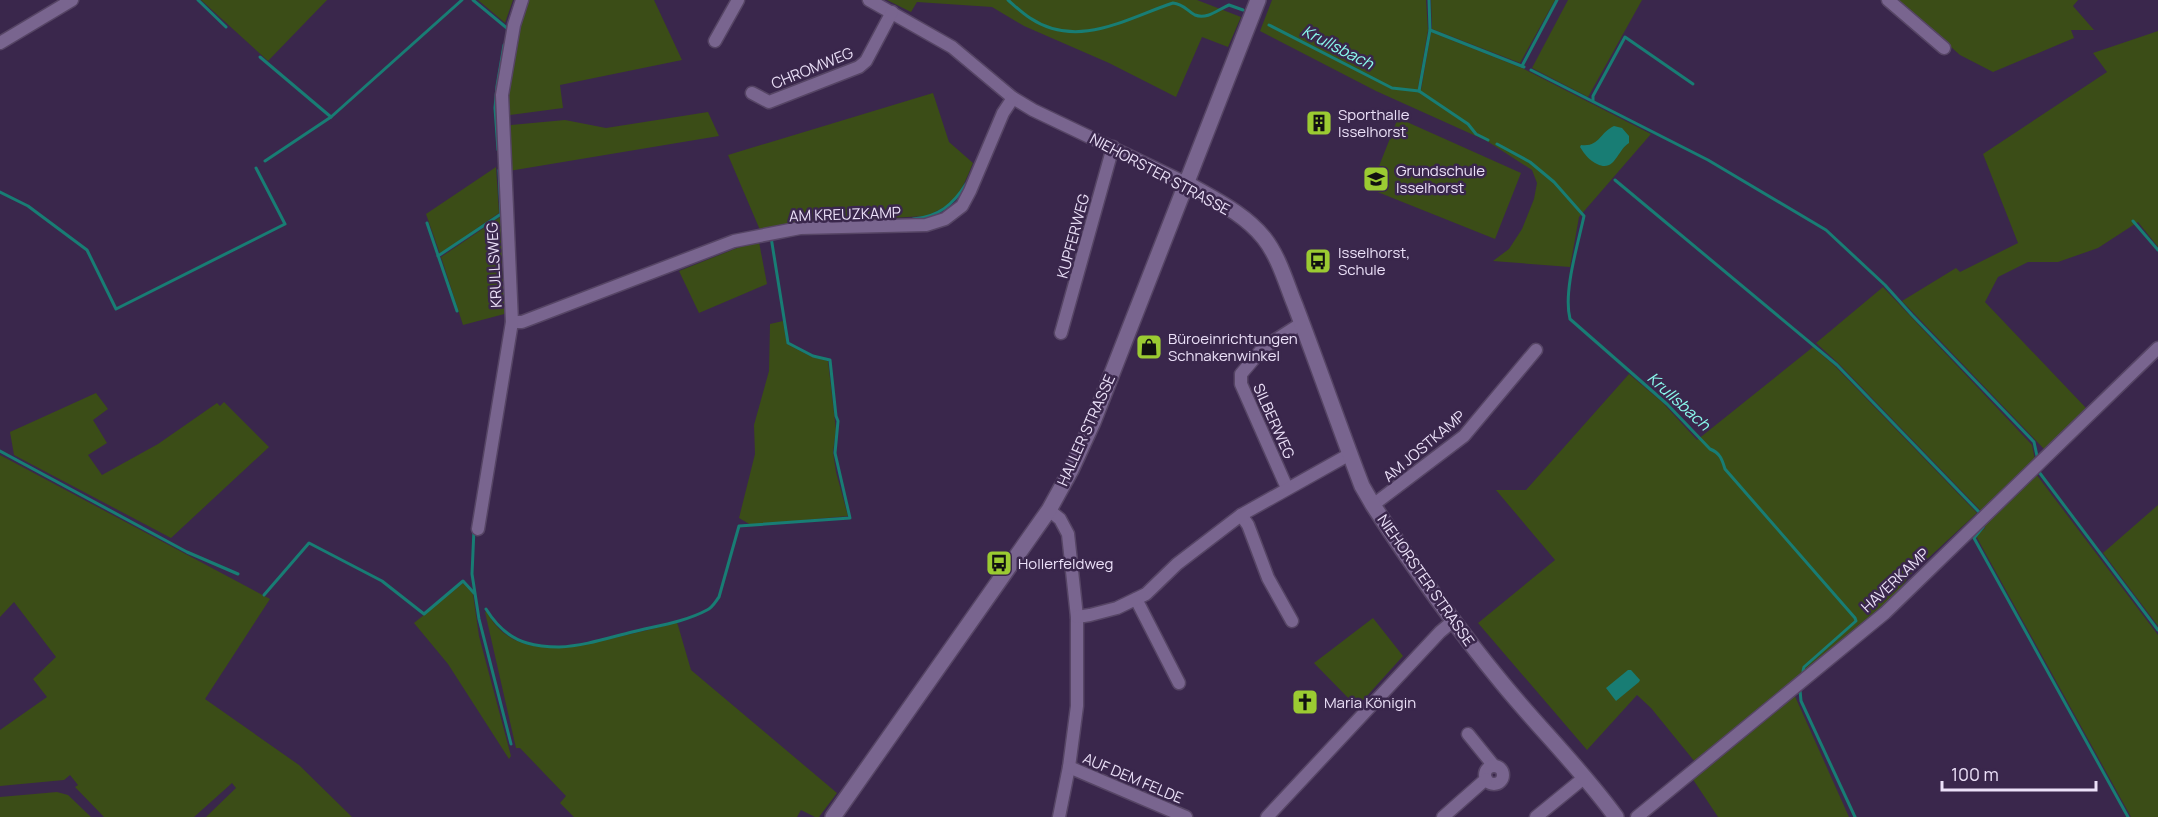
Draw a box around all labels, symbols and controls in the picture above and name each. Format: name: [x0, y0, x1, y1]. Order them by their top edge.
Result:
water label: Krullsbach: [1299, 20, 1378, 75]
street label: CHROMWEG: [768, 42, 856, 94]
place label: Sporthalle Isselhorst: [1338, 104, 1410, 142]
building icon: Sporthalle Isselhorst: [1304, 108, 1334, 138]
street label: NIEHORSTER STRASSE: [1086, 128, 1234, 220]
place label: Grundschule Isselhorst: [1396, 160, 1485, 198]
school or university icon: Grundschule Isselhorst: [1361, 164, 1391, 194]
street label: KUPFERWEG: [1052, 191, 1094, 281]
street label: AM KREUZKAMP: [789, 202, 901, 226]
street label: KRULLSWEG: [481, 221, 507, 308]
place label: Isselhorst, Schule: [1338, 242, 1410, 280]
bus stop icon: Isselhorst, Schule: [1303, 246, 1333, 276]
place label: Büroeinrichtungen Schnakenwinkel: [1168, 328, 1298, 366]
shop icon: Büroeinrichtungen Schnakenwinkel: [1134, 332, 1164, 362]
water label: Krullsbach: [1643, 367, 1715, 435]
street label: HALLER STRASSE: [1052, 371, 1120, 489]
street label: SILBERWEG: [1248, 380, 1300, 462]
street label: AM JOSTKAMP: [1378, 405, 1470, 487]
street label: NIEHORSTER STRASSE: [1373, 510, 1479, 650]
street label: HAVERKAMP: [1856, 543, 1934, 617]
bus stop icon: Hollerfeldweg: [984, 548, 1014, 578]
place label: Hollerfeldweg: [1018, 553, 1113, 574]
church icon: Maria Königin: [1290, 687, 1320, 717]
place label: Maria Königin: [1324, 692, 1416, 713]
street label: AUF DEM FELDE: [1080, 747, 1186, 809]
scale bar: [1942, 754, 2096, 792]
text: 100 m: [1951, 762, 1999, 786]

